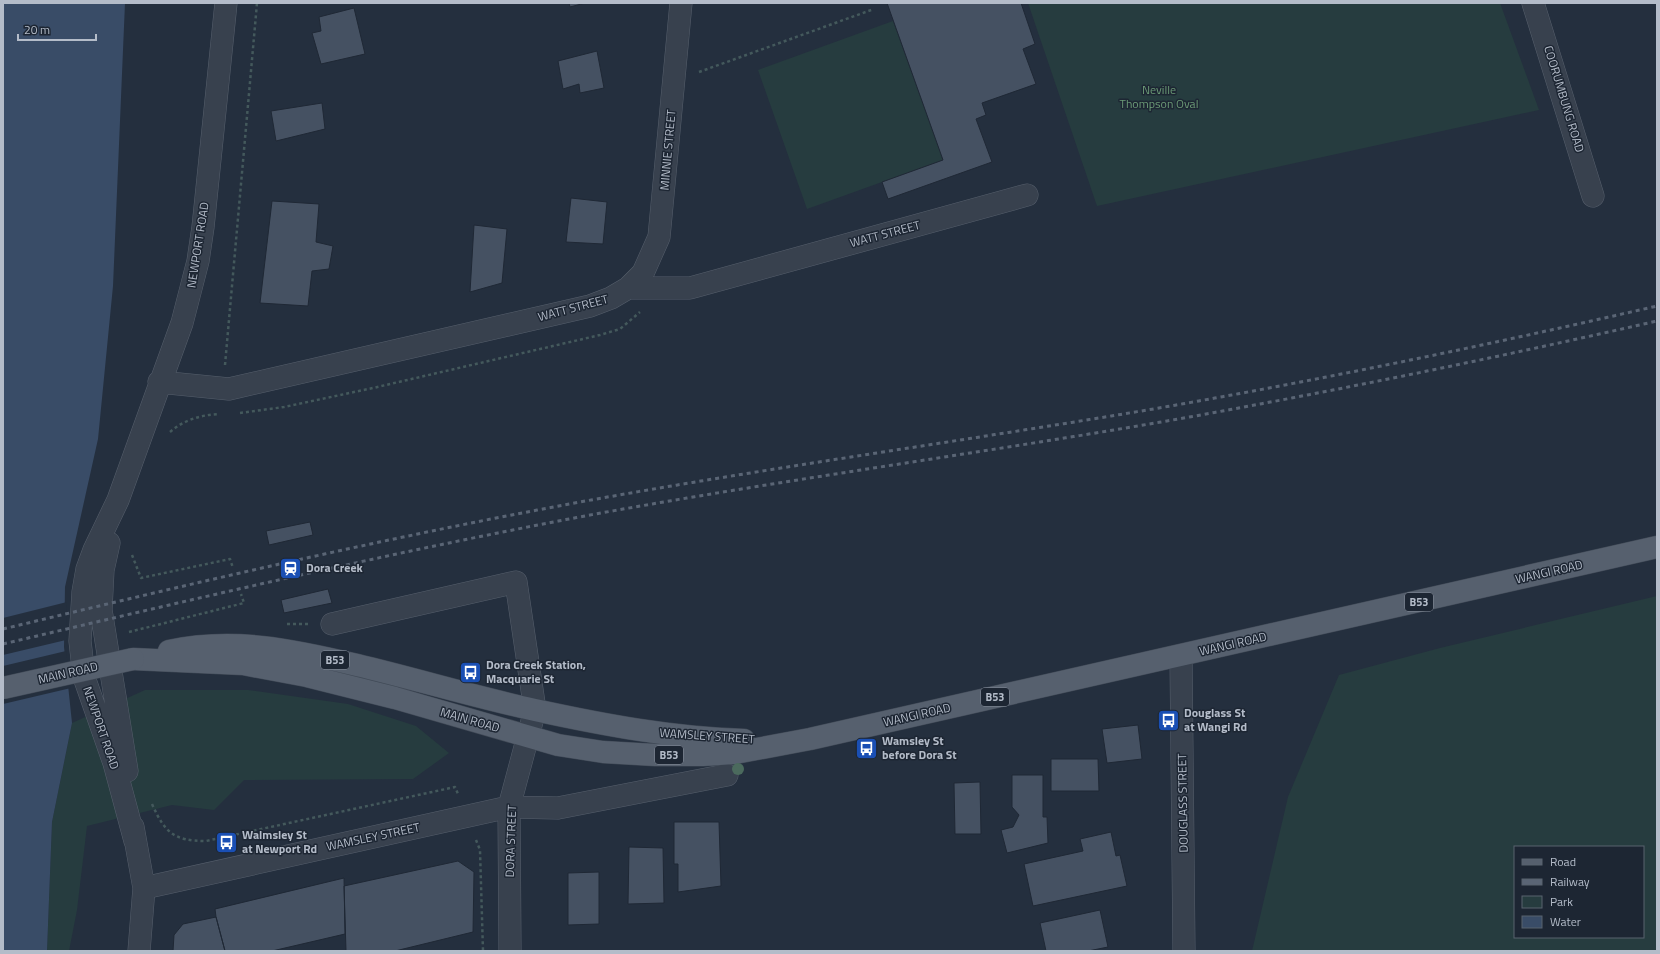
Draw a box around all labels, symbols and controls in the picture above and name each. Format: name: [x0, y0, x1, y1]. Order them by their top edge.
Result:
scale bar: [18, 16, 96, 42]
text: 20 m: [24, 20, 50, 39]
street label: COORUMBUNG ROAD: [1539, 43, 1590, 155]
park label: Neville Thompson Oval: [1120, 80, 1198, 113]
street label: MINNIE STREET: [654, 108, 681, 191]
street label: NEWPORT ROAD: [181, 200, 214, 289]
street label: WATT STREET: [848, 215, 923, 252]
street label: WATT STREET: [536, 289, 611, 326]
street label: WANGI ROAD: [1513, 554, 1585, 588]
station icon: Dora Creek: [278, 555, 304, 581]
place label: Dora Creek: [306, 558, 363, 577]
road number: B53: [1405, 593, 1433, 611]
street label: WANGI ROAD: [1197, 626, 1269, 660]
road number: B53: [321, 651, 349, 669]
place label: Dora Creek Station, Macquarie St: [486, 655, 586, 688]
street label: MAIN ROAD: [36, 656, 100, 689]
bus stop icon: Dora Creek Station, Macquarie St: [457, 659, 483, 685]
street label: NEWPORT ROAD: [78, 684, 125, 772]
road number: B53: [981, 688, 1009, 706]
street label: WANGI ROAD: [881, 697, 953, 731]
street label: MAIN ROAD: [438, 702, 502, 737]
place label: Douglass St at Wangi Rd: [1184, 703, 1247, 736]
bus stop icon: Douglass St at Wangi Rd: [1155, 707, 1181, 733]
street label: WAMSLEY STREET: [659, 723, 756, 748]
place label: Wamsley St before Dora St: [882, 731, 957, 764]
bus stop icon: Wamsley St before Dora St: [853, 735, 879, 761]
road number: B53: [655, 746, 683, 764]
street label: DOUGLASS STREET: [1172, 753, 1193, 853]
street label: DORA STREET: [500, 804, 521, 878]
street label: WAMSLEY STREET: [324, 817, 422, 856]
place label: Walmsley St at Newport Rd: [242, 825, 317, 858]
bus stop icon: Walmsley St at Newport Rd: [213, 829, 239, 855]
legend: [1514, 846, 1644, 938]
text: Road: [1550, 852, 1576, 871]
text: Railway: [1550, 872, 1590, 891]
text: Park: [1550, 892, 1573, 911]
text: Water: [1550, 912, 1581, 931]

